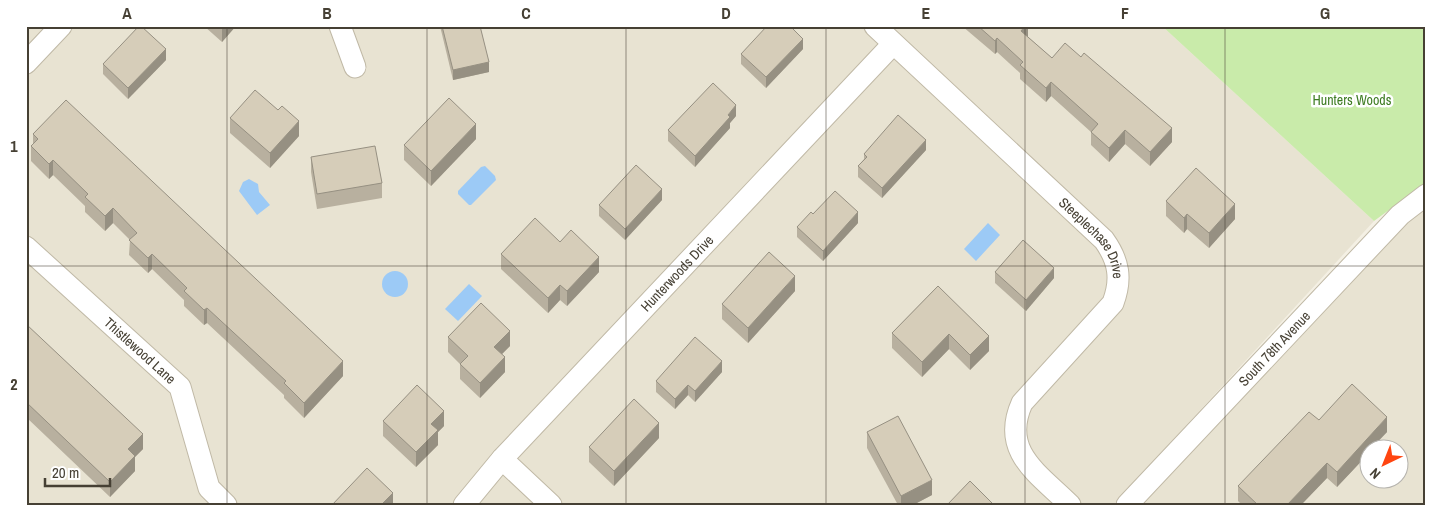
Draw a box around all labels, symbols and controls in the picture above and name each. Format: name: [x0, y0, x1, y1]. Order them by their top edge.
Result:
text: A: [122, 2, 132, 24]
text: B: [322, 2, 332, 24]
text: C: [521, 2, 531, 24]
text: D: [721, 2, 731, 24]
text: E: [922, 2, 931, 24]
text: F: [1121, 2, 1129, 24]
text: G: [1320, 2, 1330, 24]
park label: Hunters Woods: [1313, 91, 1392, 109]
text: 1: [10, 135, 18, 157]
street label: Steeplechase Drive: [1055, 193, 1127, 279]
street label: Hunterwoods Drive: [637, 231, 717, 315]
street label: South 78th Avenue: [1235, 307, 1314, 390]
street label: Thistlewood Lane: [100, 313, 180, 388]
text: 2: [10, 373, 18, 395]
north arrow: [1360, 438, 1410, 488]
scale bar: [45, 456, 110, 488]
text: 20 m: [52, 462, 79, 483]
text: N: [1366, 464, 1384, 483]

